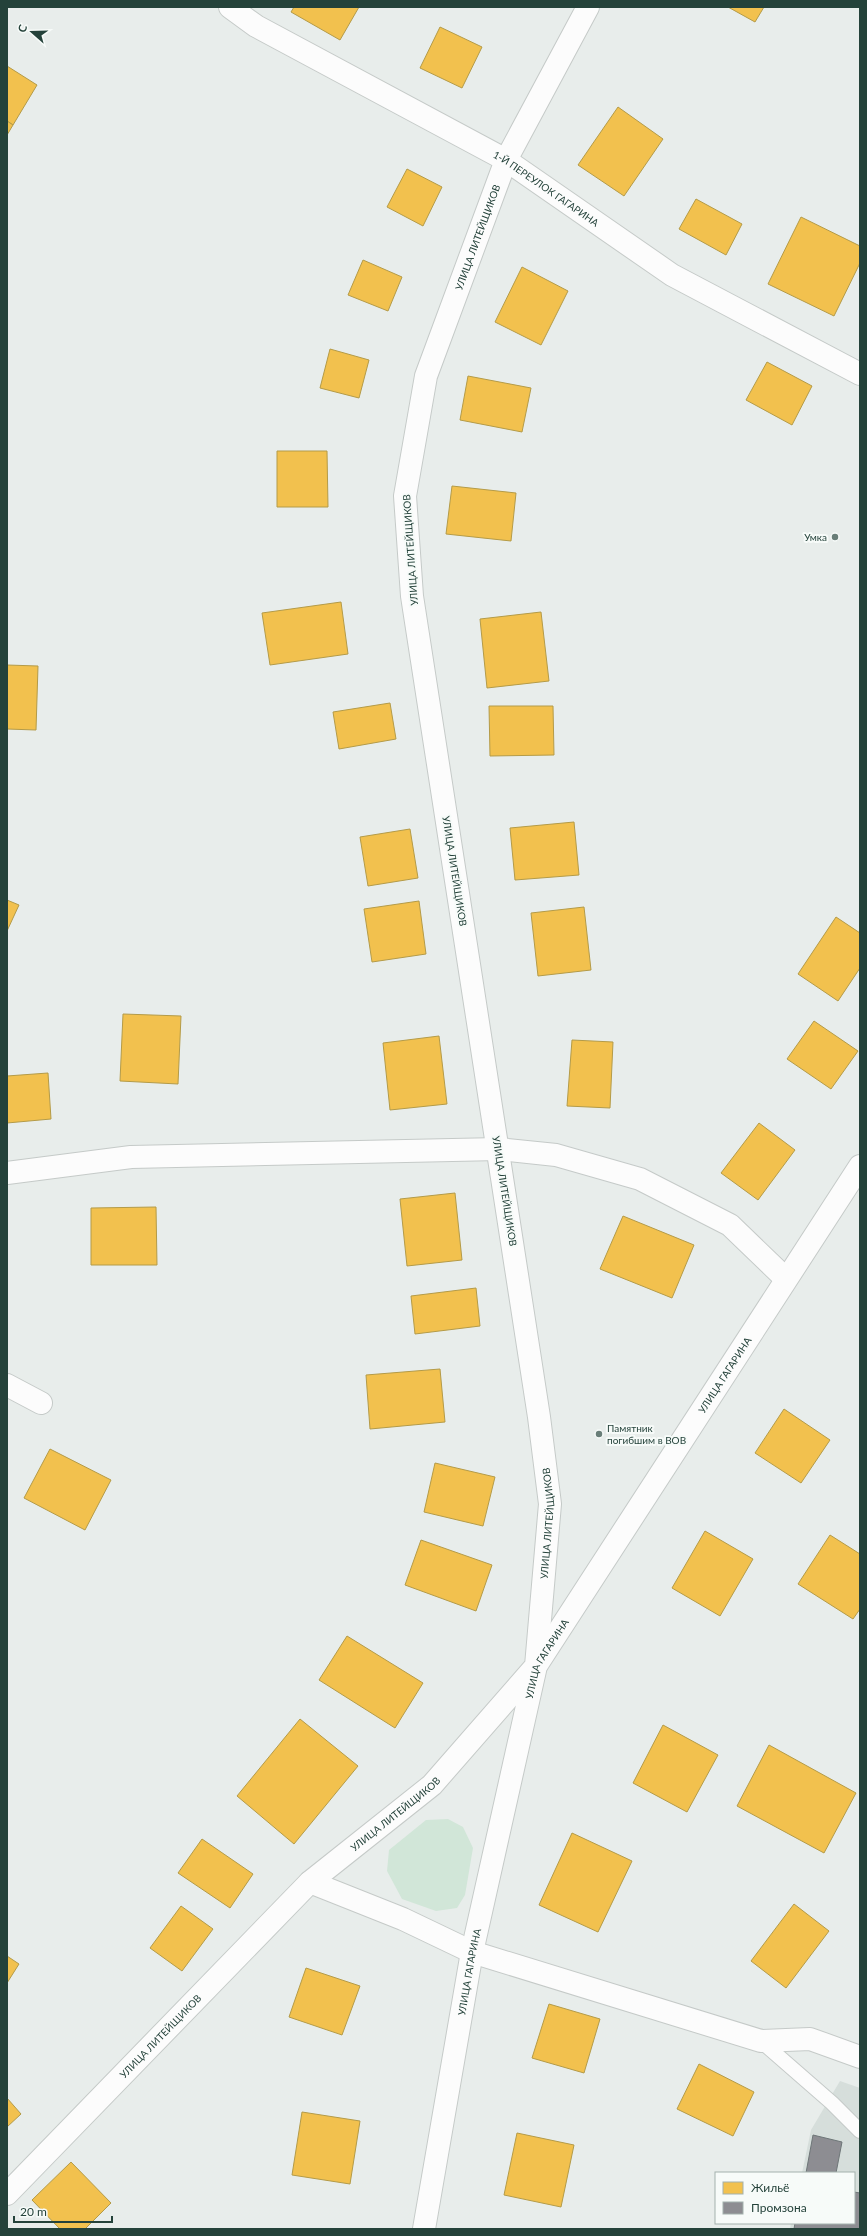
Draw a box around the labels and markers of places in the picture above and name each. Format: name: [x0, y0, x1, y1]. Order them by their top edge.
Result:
place label: Умка: [804, 531, 827, 543]
marker: Умка: [830, 532, 840, 542]
place label: Памятник погибшим в ВОВ: [607, 1422, 686, 1446]
marker: Памятник погибшим в ВОВ: [594, 1429, 604, 1439]

